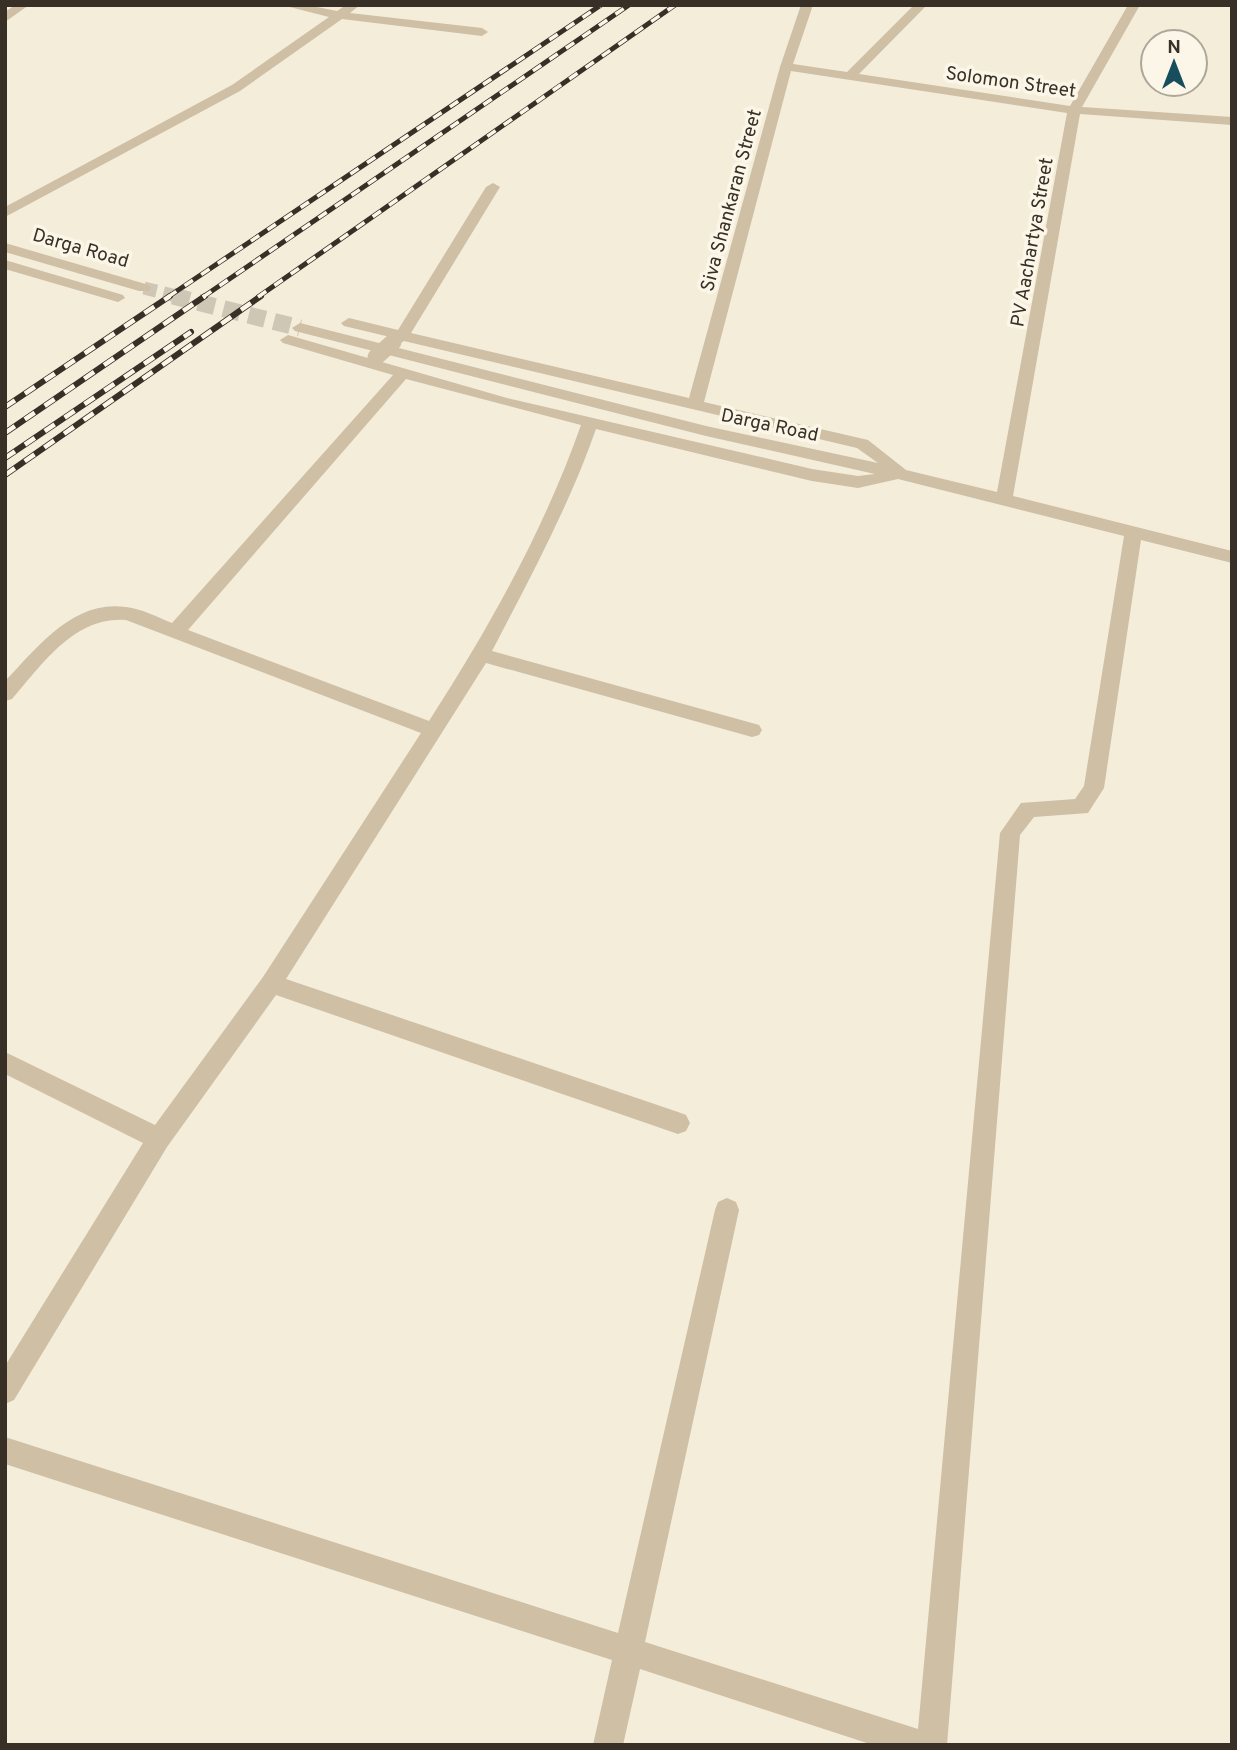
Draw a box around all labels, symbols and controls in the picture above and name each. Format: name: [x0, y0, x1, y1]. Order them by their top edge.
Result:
north arrow: [1139, 28, 1209, 98]
text: N: [1167, 36, 1181, 60]
street label: Solomon Street: [944, 62, 1077, 104]
street label: Siva Shankaran Street: [696, 107, 768, 294]
street label: PV Aachartya Street: [1006, 156, 1060, 329]
street label: Darga Road: [30, 224, 131, 274]
street label: Darga Road: [719, 404, 821, 448]

